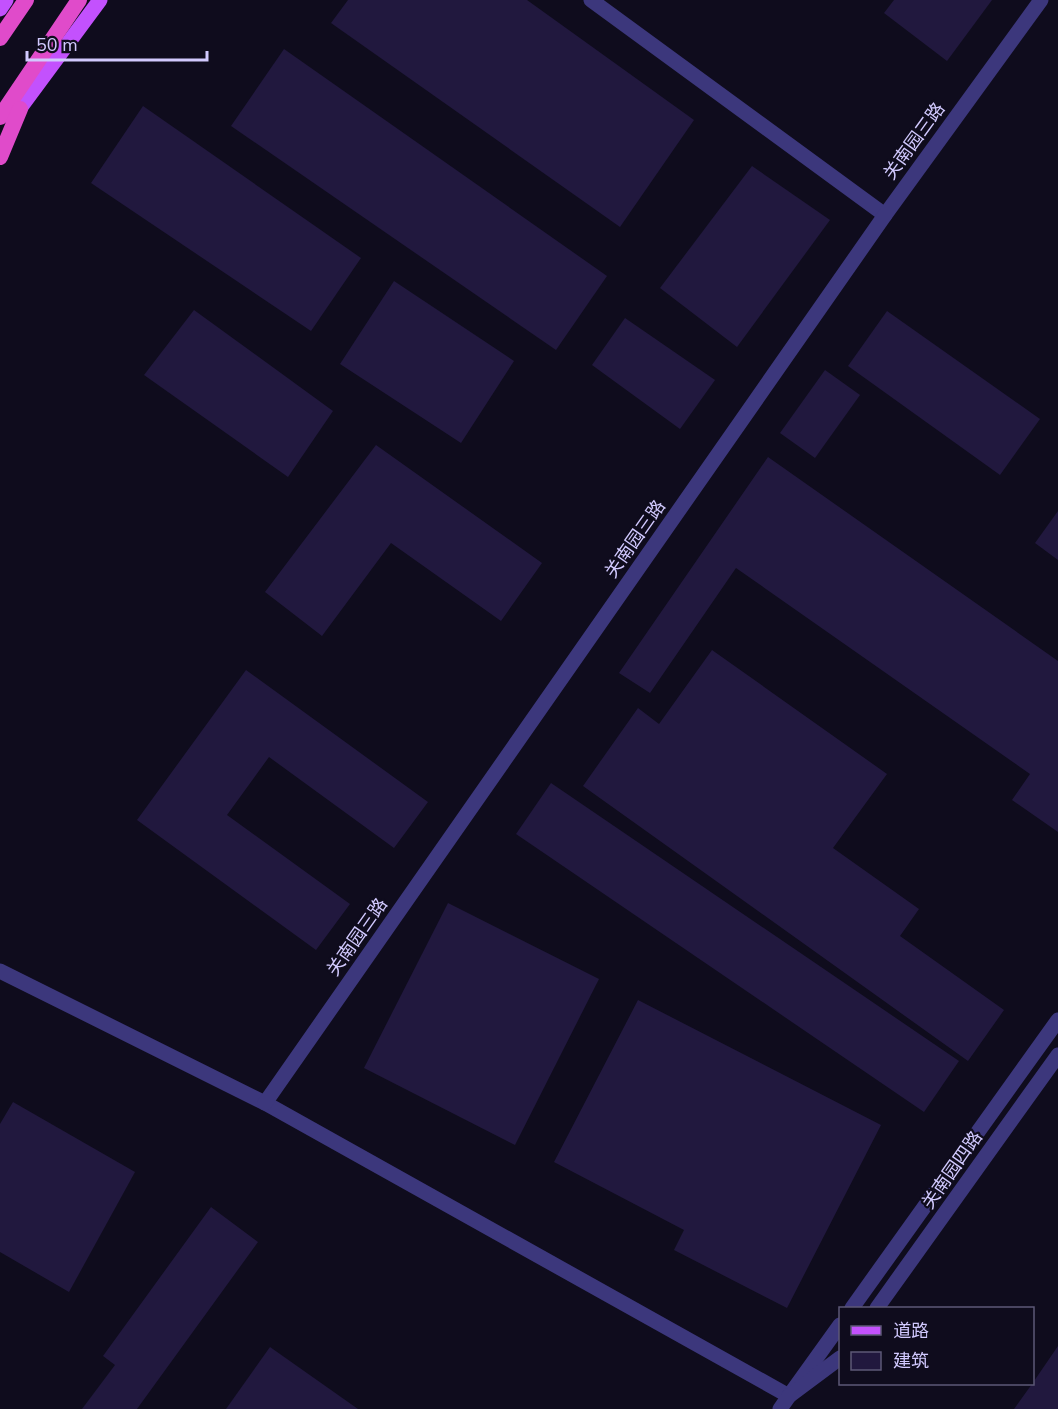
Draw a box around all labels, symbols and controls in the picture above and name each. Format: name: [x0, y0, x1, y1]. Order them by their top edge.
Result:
scale bar: [27, 24, 207, 62]
text: 50 m: [36, 33, 78, 57]
street label: 关南园三路: [878, 98, 950, 184]
street label: 关南园三路: [599, 495, 671, 583]
street label: 关南园三路: [321, 893, 393, 981]
street label: 关南园四路: [916, 1126, 988, 1214]
legend: [839, 1307, 1034, 1385]
text: 道路: [893, 1319, 929, 1343]
text: 建筑: [893, 1349, 929, 1373]

